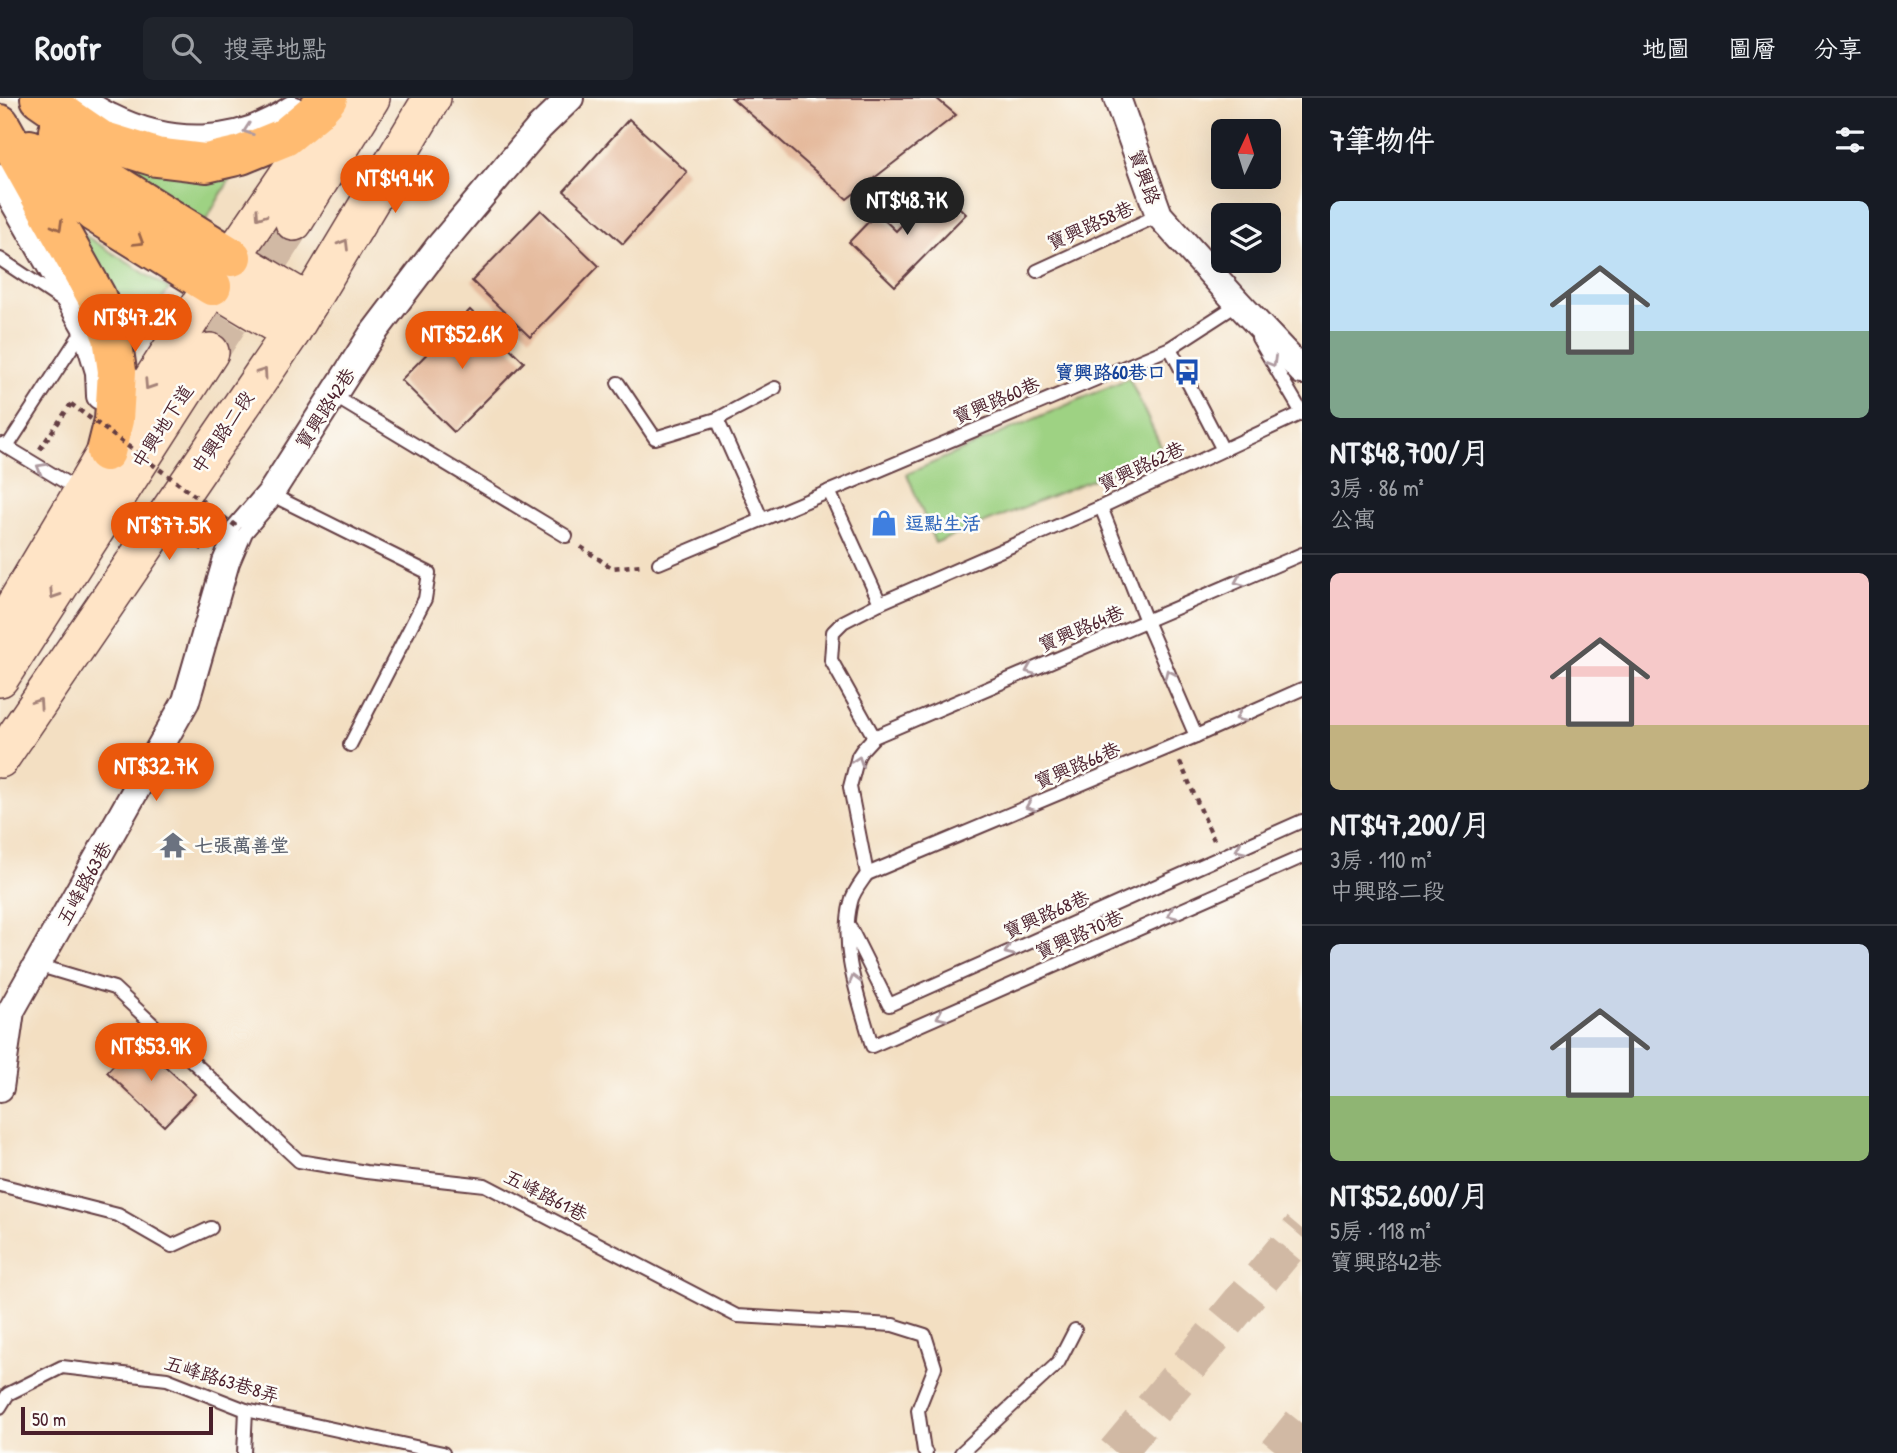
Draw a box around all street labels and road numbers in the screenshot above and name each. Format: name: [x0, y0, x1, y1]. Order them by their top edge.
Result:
street label: 寶興路: [1123, 146, 1167, 208]
street label: 寶興路58巷: [1043, 194, 1137, 256]
street label: 寶興路42巷: [289, 362, 361, 454]
street label: 寶興路60巷: [949, 370, 1043, 430]
street label: 中興地下道: [125, 379, 199, 473]
street label: 中興路二段: [185, 385, 259, 479]
street label: 寶興路62巷: [1094, 435, 1188, 497]
street label: 寶興路64巷: [1034, 598, 1128, 658]
street label: 寶興路66巷: [1030, 735, 1124, 795]
street label: 五峰路63巷: [50, 836, 118, 930]
street label: 寶興路68巷: [999, 883, 1093, 945]
street label: 寶興路70巷: [1031, 903, 1127, 965]
street label: 五峰路61巷: [500, 1163, 592, 1227]
street label: 五峰路63巷8弄: [161, 1349, 283, 1409]

